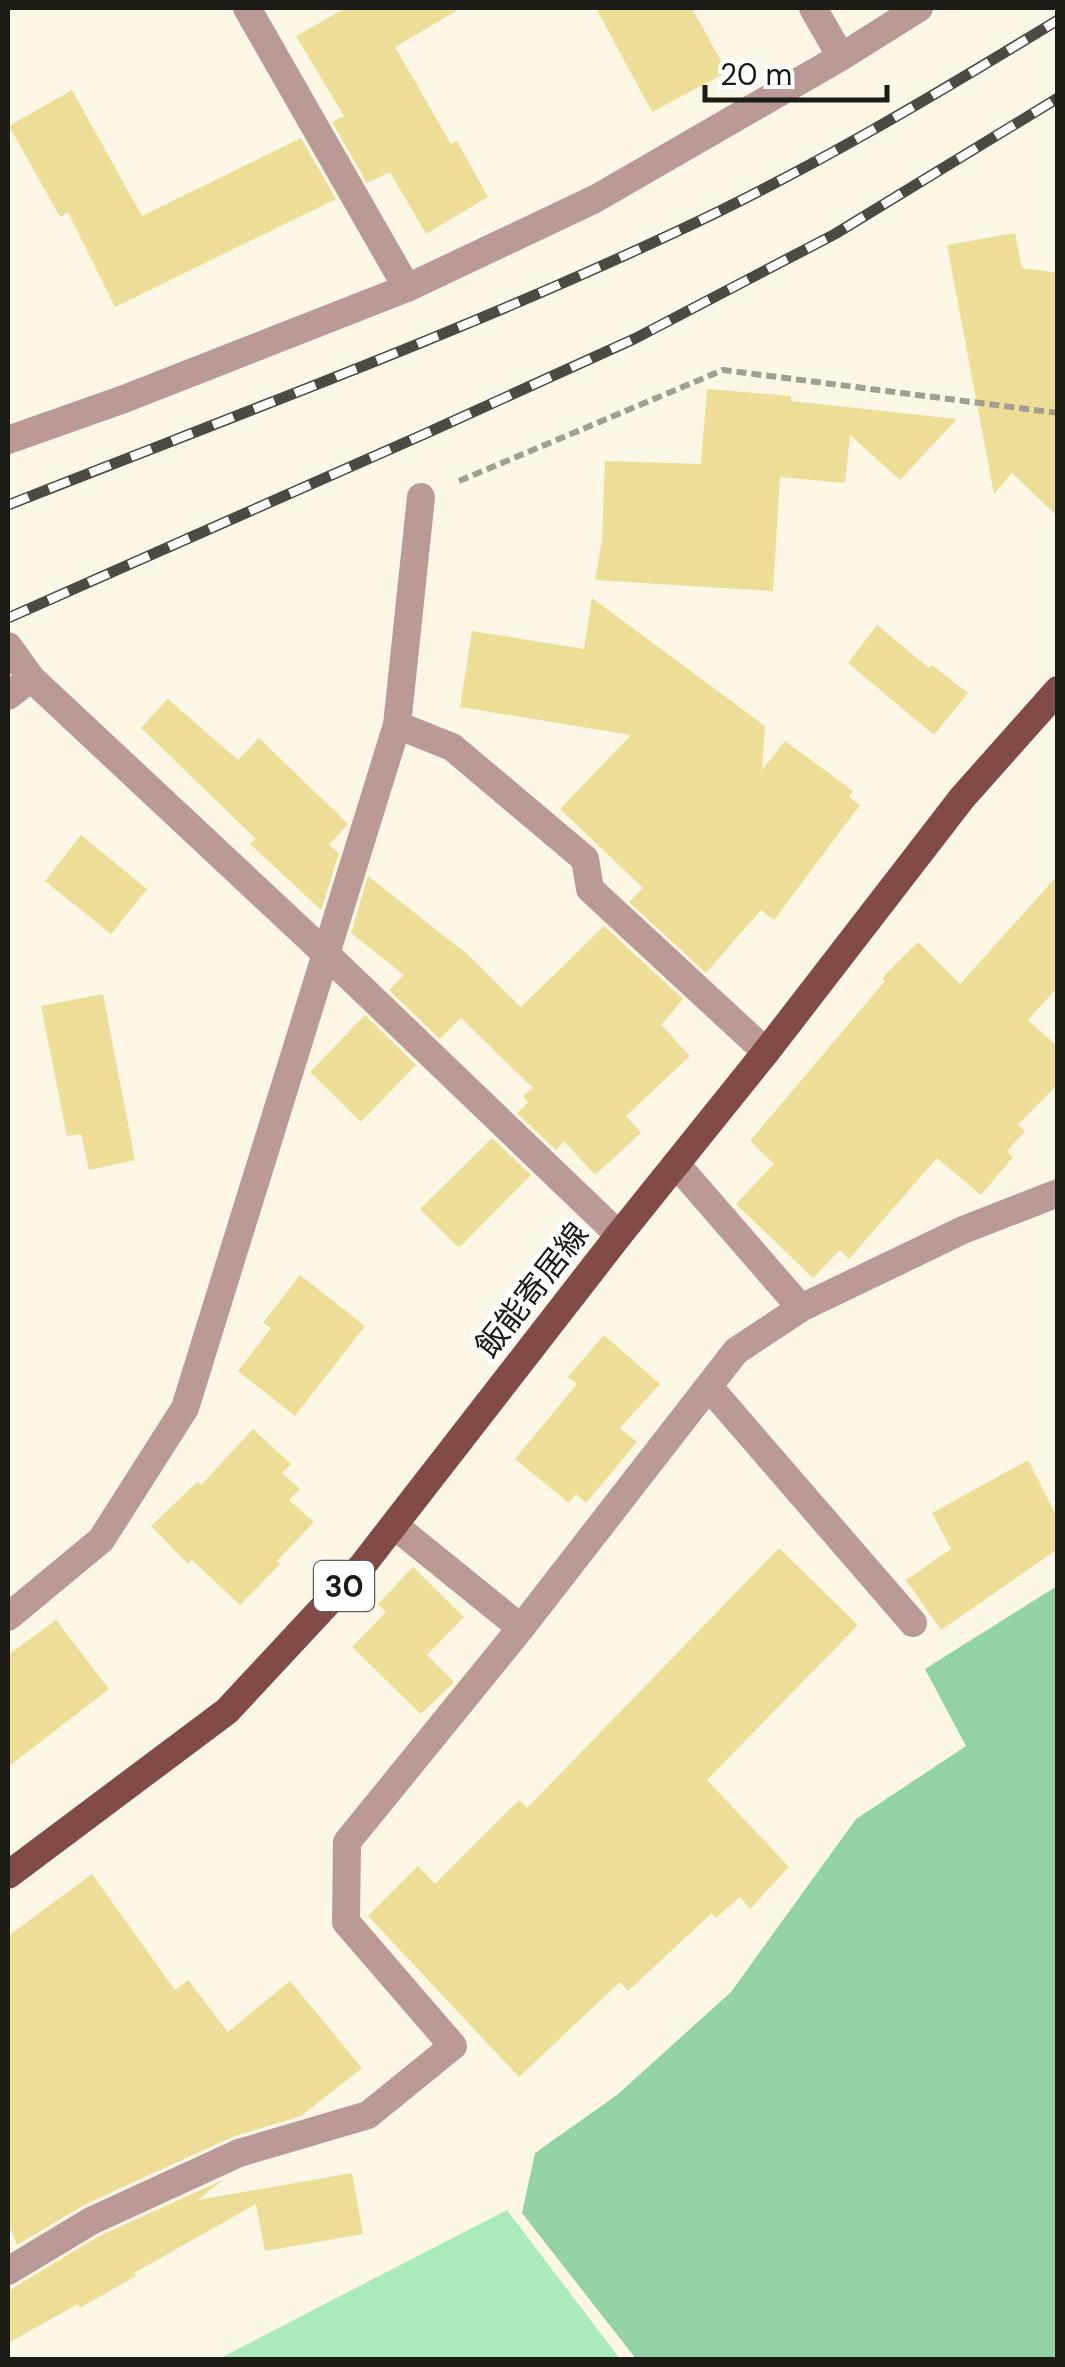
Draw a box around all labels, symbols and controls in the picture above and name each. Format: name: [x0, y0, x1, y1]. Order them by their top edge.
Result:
scale bar: [705, 40, 888, 102]
text: 20 m: [720, 55, 792, 94]
street label: 飯能寄居線: [466, 1214, 598, 1366]
road number: 30: [314, 1561, 374, 1611]

